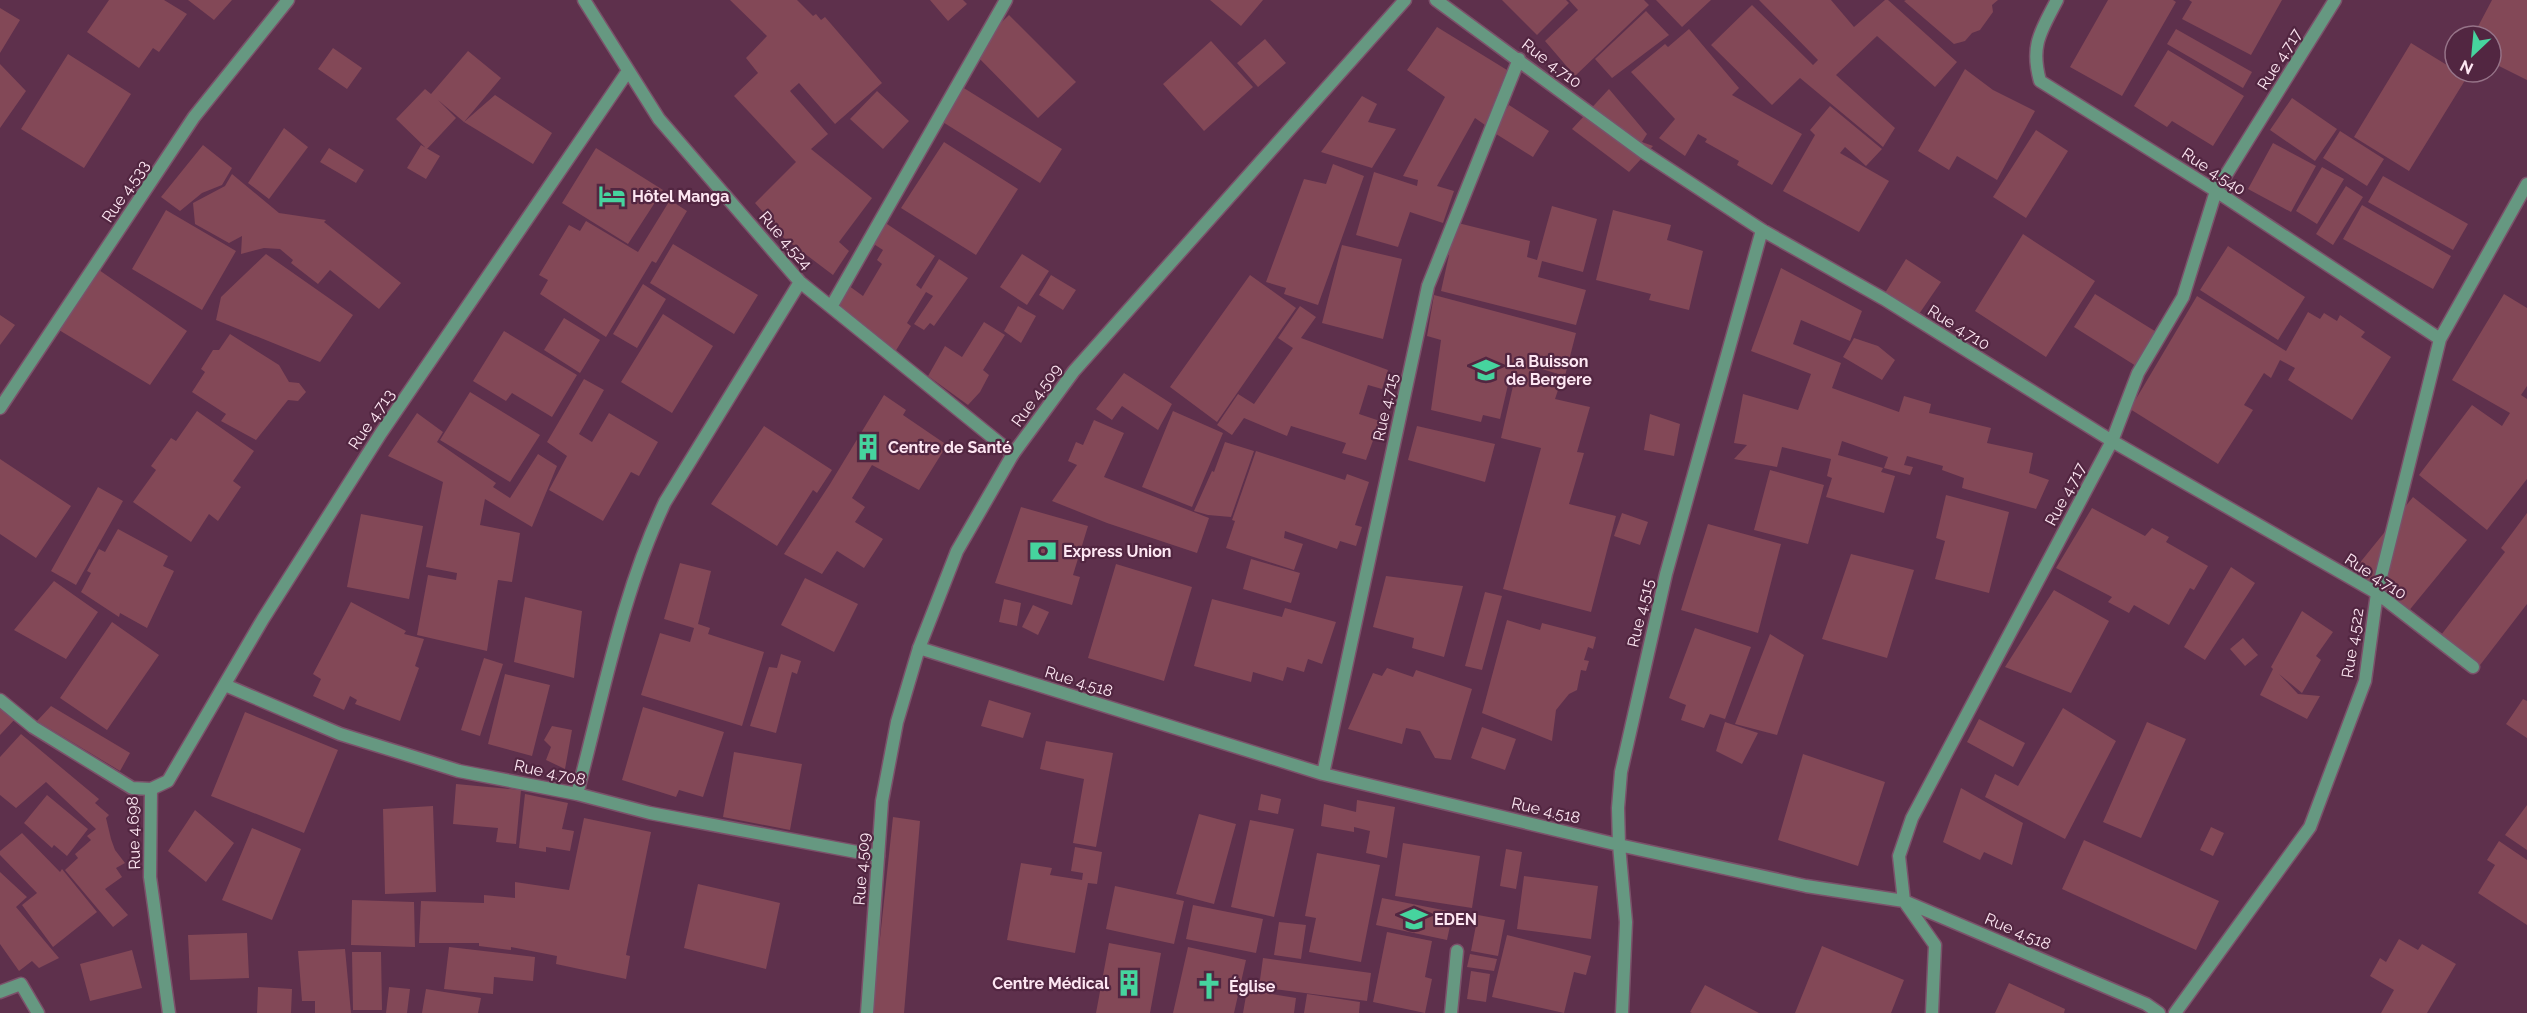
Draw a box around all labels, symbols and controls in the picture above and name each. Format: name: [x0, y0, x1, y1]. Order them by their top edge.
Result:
north arrow: [2443, 24, 2503, 84]
street label: Rue 4.717: [2253, 25, 2306, 93]
street label: Rue 4.710: [1518, 35, 1585, 92]
text: N: [2457, 56, 2476, 78]
street label: Rue 4.540: [2178, 144, 2249, 199]
street label: Rue 4.533: [98, 157, 153, 226]
hotel icon: Hôtel Manga: [597, 181, 627, 211]
place label: Hôtel Manga: [632, 187, 729, 206]
street label: Rue 4.524: [755, 207, 816, 273]
street label: Rue 4.710: [1924, 301, 1993, 354]
place label: La Buisson de Bergere: [1506, 352, 1592, 389]
school or university icon: La Buisson de Bergere: [1471, 355, 1501, 385]
street label: Rue 4.509: [1007, 360, 1066, 430]
street label: Rue 4.715: [1369, 371, 1402, 443]
street label: Rue 4.713: [344, 386, 398, 453]
building icon: Centre de Santé: [853, 432, 883, 462]
place label: Centre de Santé: [888, 438, 1012, 457]
street label: Rue 4.717: [2041, 459, 2090, 529]
bank icon: Express Union: [1028, 536, 1058, 566]
place label: Express Union: [1063, 542, 1172, 561]
street label: Rue 4.710: [2341, 549, 2410, 603]
street label: Rue 4.515: [1623, 577, 1658, 649]
street label: Rue 4.522: [2338, 607, 2367, 679]
street label: Rue 4.518: [1043, 662, 1115, 701]
street label: Rue 4.708: [512, 756, 587, 789]
street label: Rue 4.518: [1510, 793, 1582, 828]
street label: Rue 4.698: [123, 796, 144, 870]
street label: Rue 4.509: [849, 832, 874, 906]
school or university icon: EDEN: [1399, 904, 1429, 934]
street label: Rue 4.518: [1982, 909, 2054, 954]
place label: EDEN: [1434, 910, 1477, 929]
building icon: Centre Médical: [1114, 968, 1144, 998]
church icon: Église: [1194, 971, 1224, 1001]
place label: Centre Médical: [992, 974, 1110, 993]
place label: Église: [1229, 976, 1276, 996]

